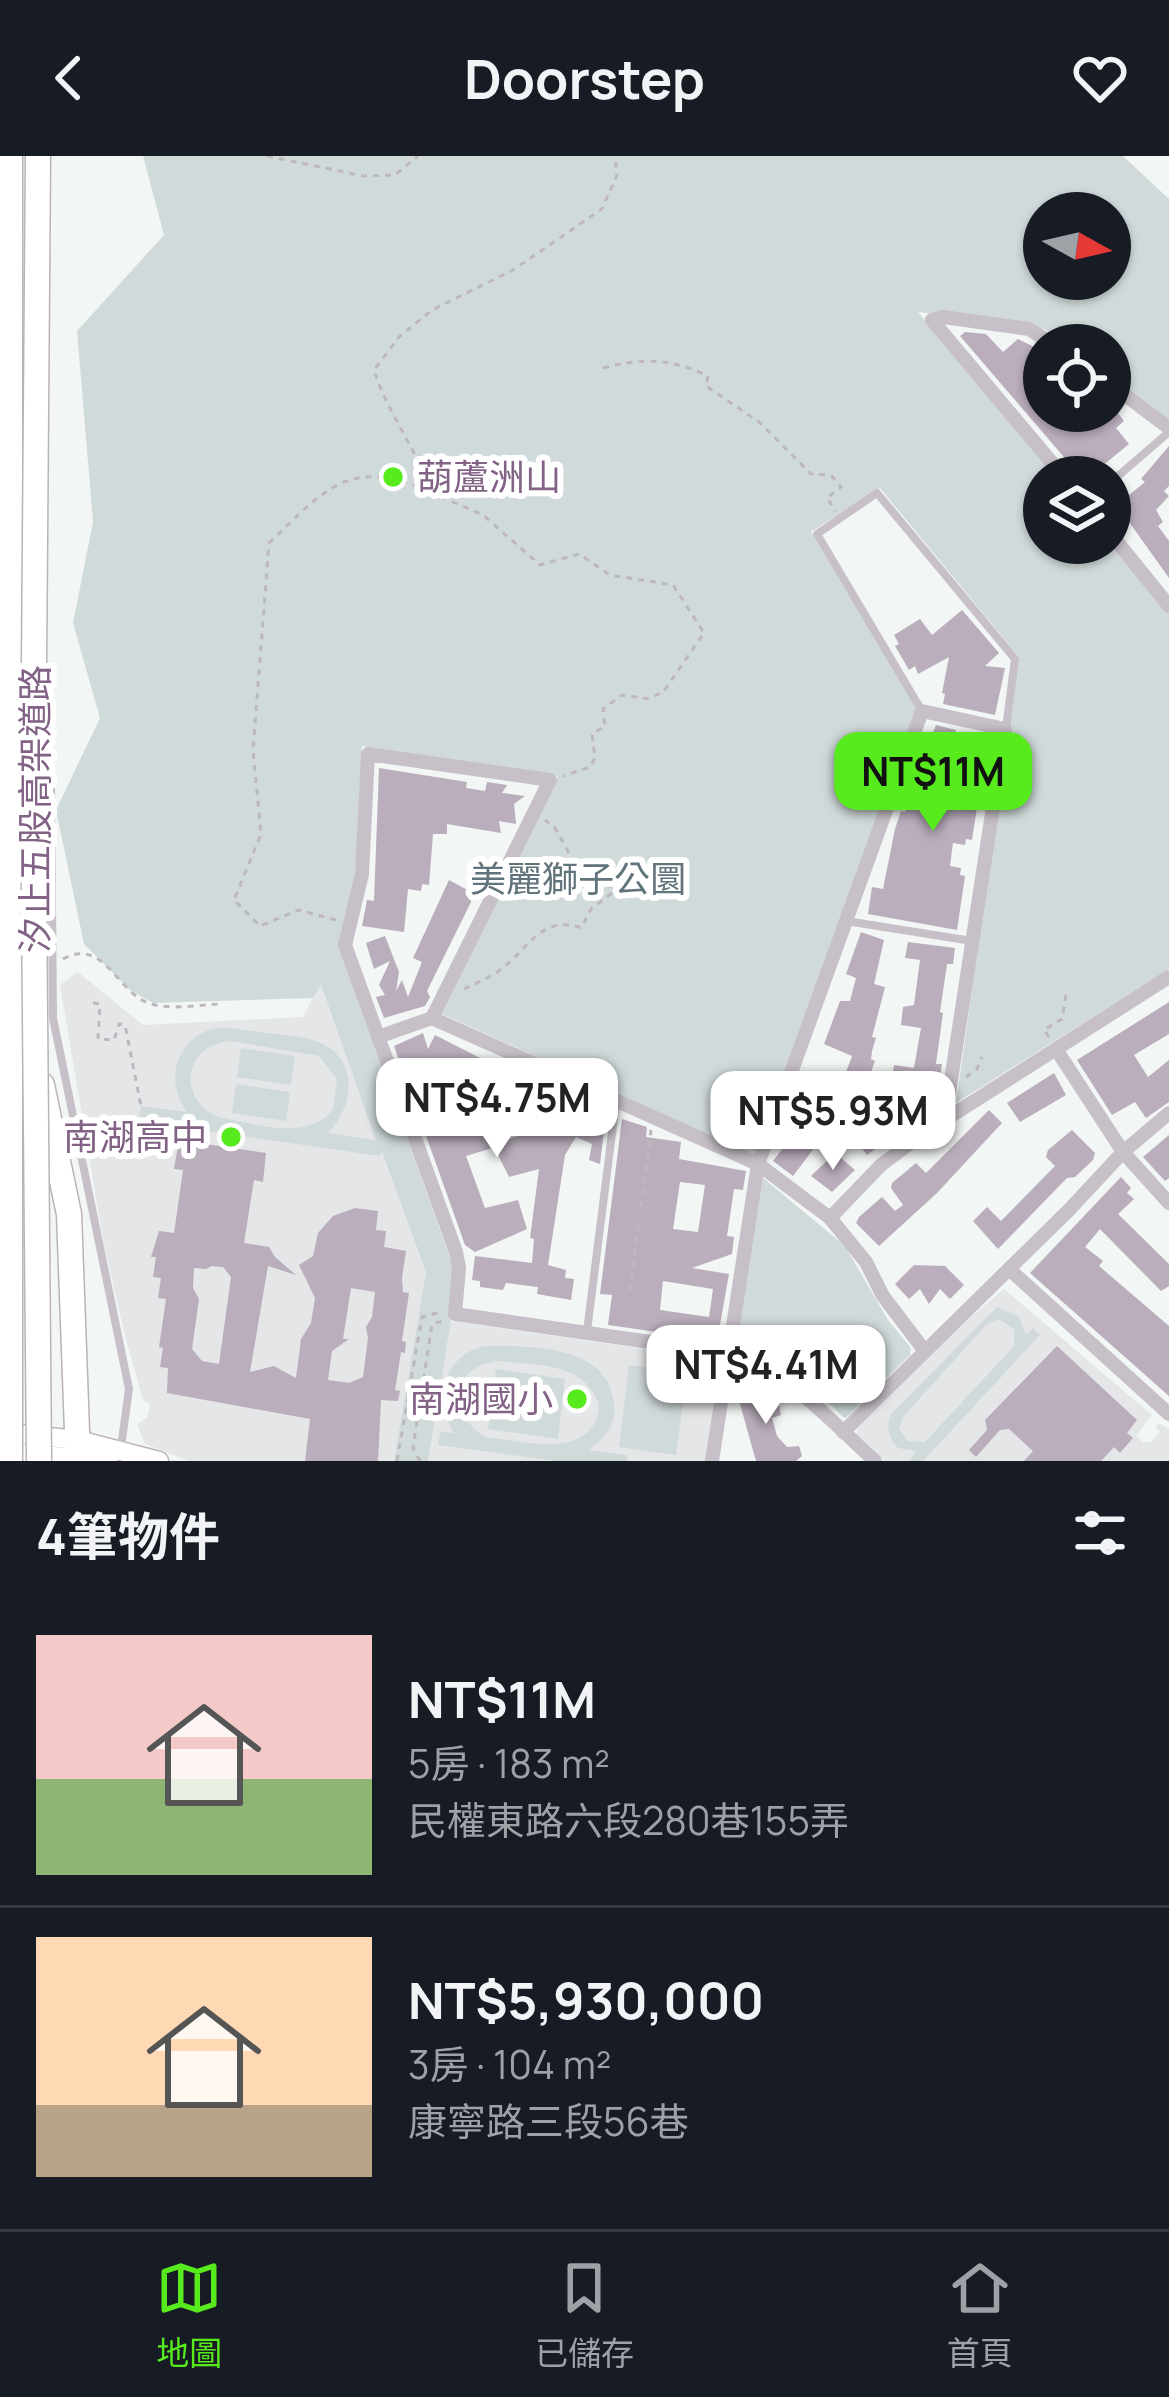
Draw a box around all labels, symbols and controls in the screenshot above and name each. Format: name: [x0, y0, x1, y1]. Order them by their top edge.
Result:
text: Doorstep: [464, 41, 705, 115]
icon: back: [36, 45, 102, 111]
icon: heart: [1067, 45, 1133, 111]
north arrow: [1023, 192, 1131, 300]
map controls: [1023, 192, 1131, 564]
button: locate: [1023, 324, 1131, 432]
place label: 葫蘆洲山: [417, 452, 561, 501]
button: layers: [1023, 456, 1131, 564]
marker: 葫蘆洲山: [380, 464, 406, 490]
street label: 汐止五股高架道路: [10, 665, 59, 953]
pin: NT$11M: [835, 732, 1031, 834]
text: NT$11M: [861, 744, 1005, 798]
park label: 美麗獅子公圜: [470, 854, 686, 903]
pin: NT$4.75M: [373, 1058, 621, 1160]
text: NT$4.75M: [403, 1070, 591, 1124]
pin: NT$5.93M: [709, 1071, 957, 1173]
text: NT$5.93M: [737, 1083, 929, 1137]
place label: 南湖高中: [63, 1112, 207, 1161]
marker: 南湖高中: [218, 1124, 244, 1150]
pin: NT$4.41M: [642, 1325, 890, 1427]
text: NT$4.41M: [673, 1337, 859, 1391]
place label: 南湖國小: [409, 1374, 553, 1423]
marker: 南湖國小: [564, 1386, 590, 1412]
icon: filters: [1067, 1500, 1133, 1566]
text: 4筆物件: [36, 1501, 220, 1570]
text: NT$11M: [408, 1664, 596, 1733]
icon: home: [132, 1683, 276, 1827]
text: 5房 · 183 m²: [408, 1736, 610, 1790]
text: 民權東路六段280巷155弄: [408, 1793, 849, 1847]
text: NT$5,930,000: [408, 1965, 764, 2034]
icon: home: [132, 1985, 276, 2129]
text: 3房 · 104 m²: [408, 2037, 611, 2091]
text: 康寧路三段56巷: [408, 2094, 689, 2148]
tab: 地圖: [156, 2255, 222, 2375]
tab: 已儲存: [535, 2255, 634, 2375]
tab: 首頁: [947, 2255, 1013, 2375]

